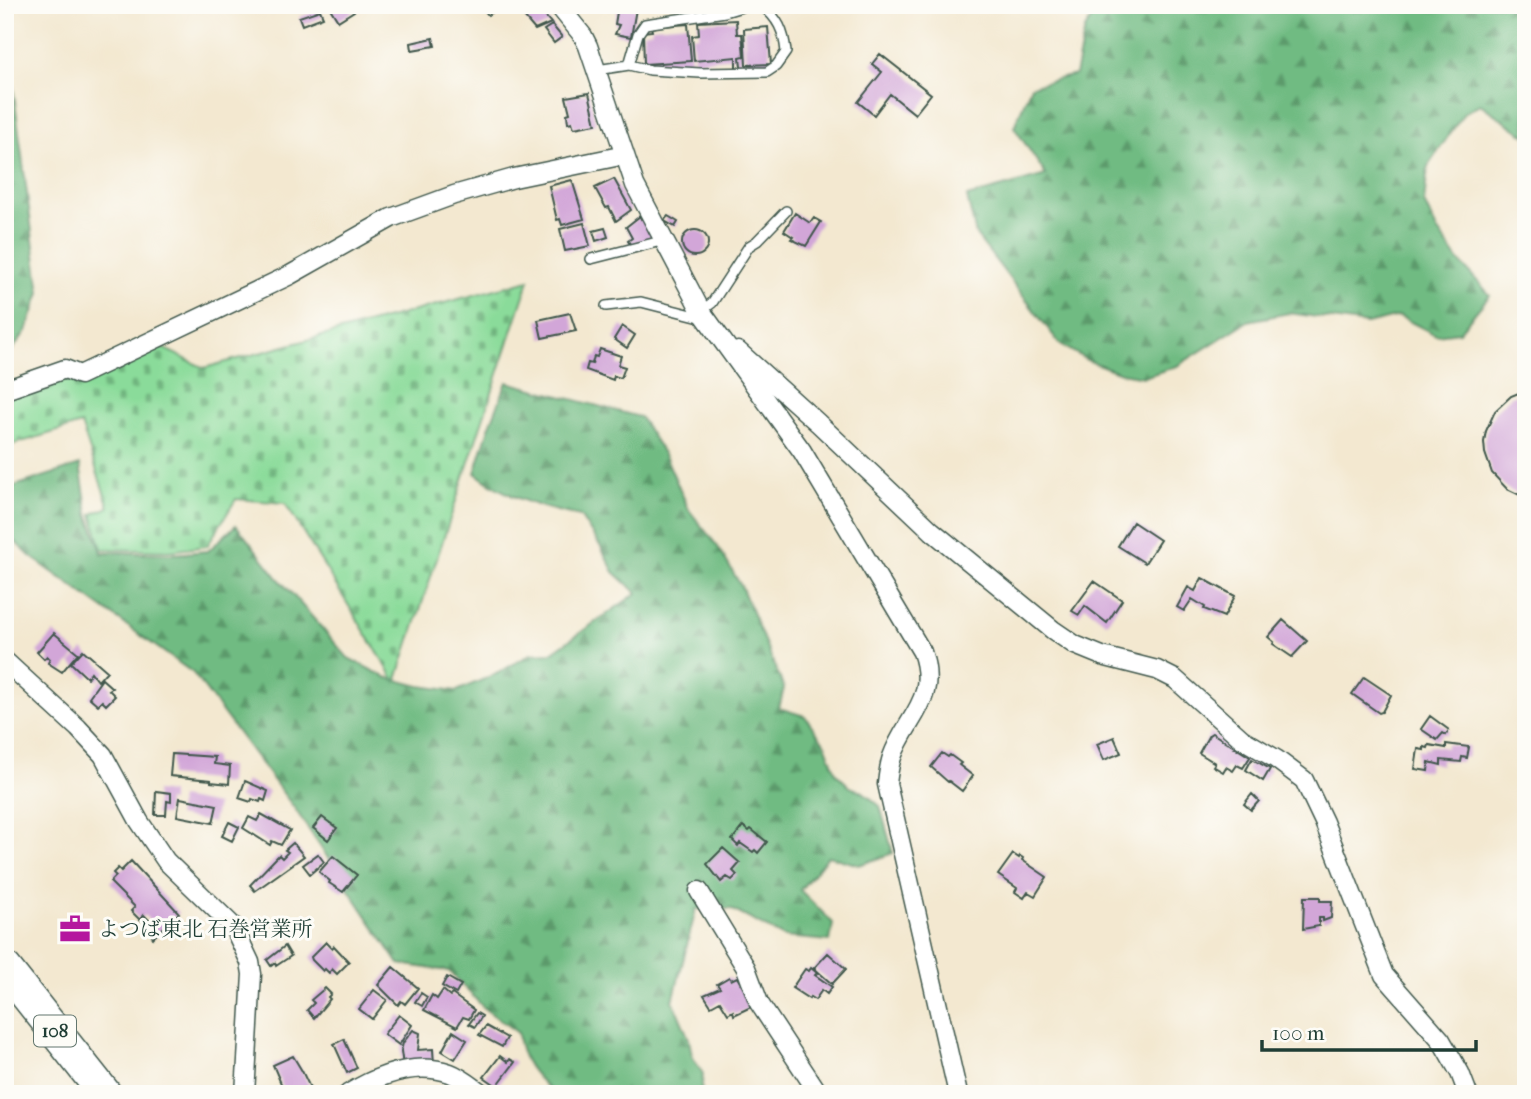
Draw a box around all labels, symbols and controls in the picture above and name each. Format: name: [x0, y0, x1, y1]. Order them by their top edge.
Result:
office icon: よつば東北 石巻営業所: [58, 912, 92, 946]
place label: よつば東北 石巻営業所: [98, 917, 313, 941]
scale bar: [1262, 1008, 1475, 1052]
road number: 108: [34, 1015, 76, 1046]
text: 100 m: [1272, 1021, 1325, 1045]

